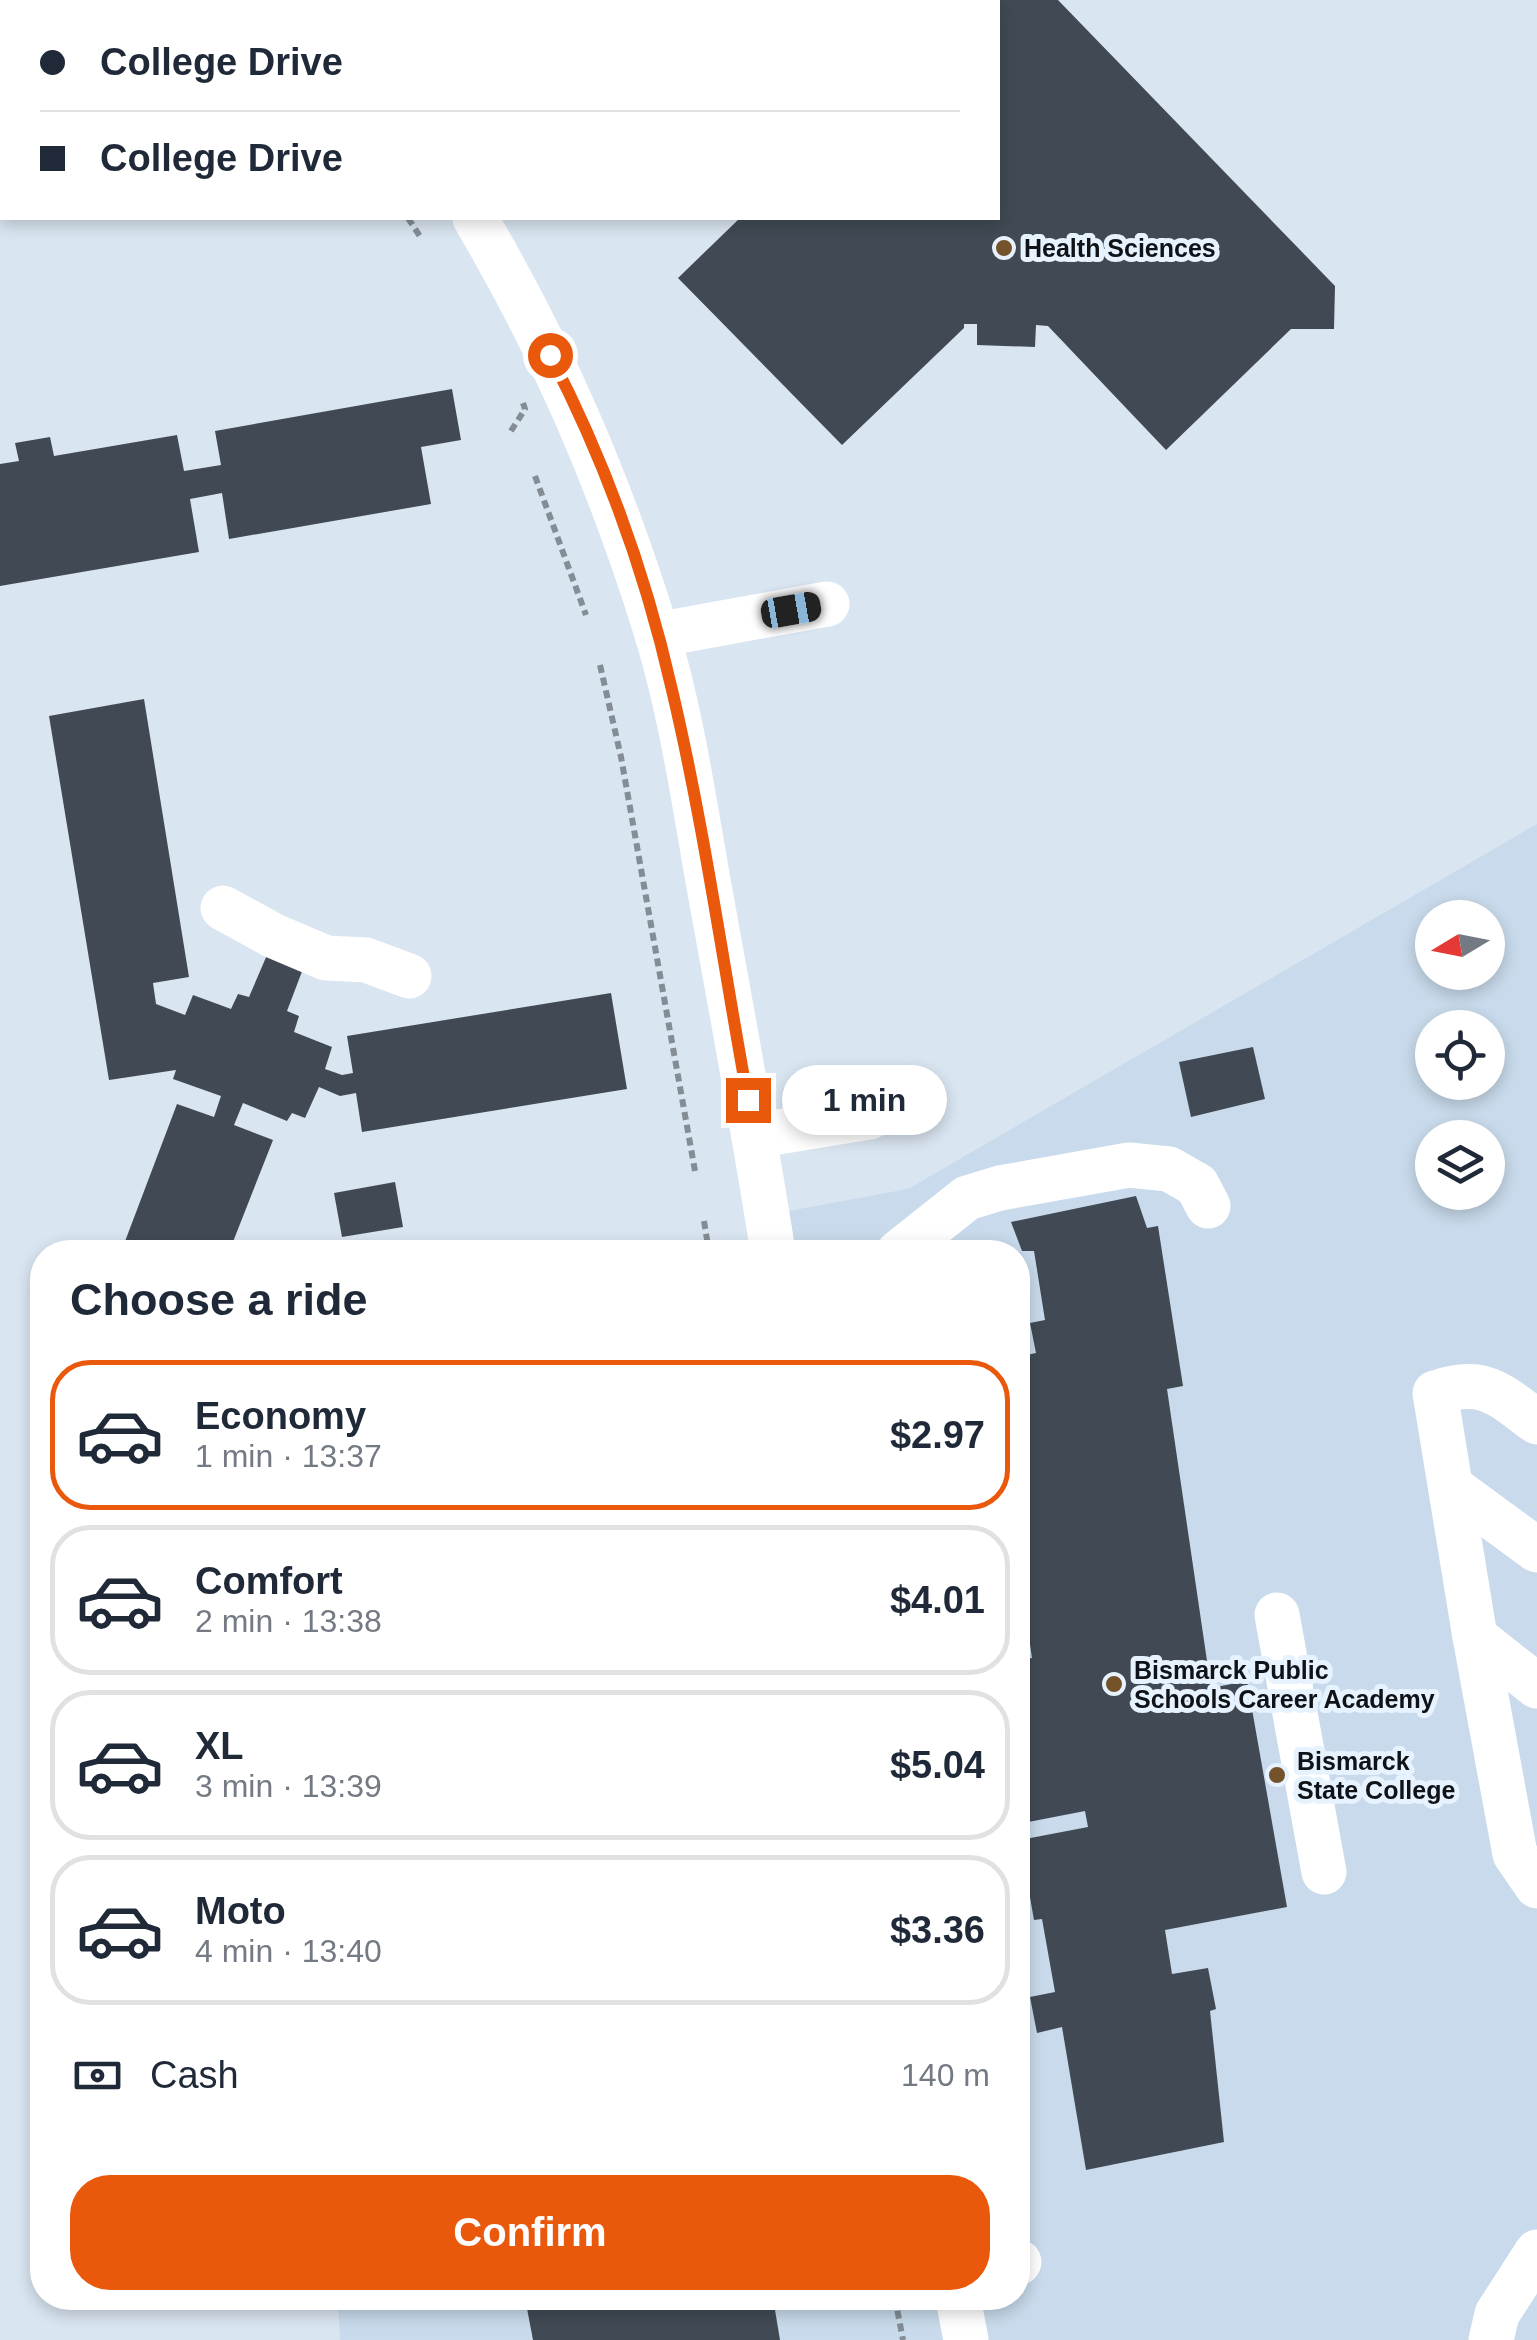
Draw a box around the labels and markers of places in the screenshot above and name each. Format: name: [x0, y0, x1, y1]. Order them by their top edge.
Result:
place label: Health Sciences: [1024, 234, 1216, 262]
marker: Health Sciences: [993, 237, 1015, 259]
place label: Bismarck Public Schools Career Academy: [1134, 1656, 1435, 1713]
marker: Bismarck Public Schools Career Academy: [1103, 1673, 1125, 1695]
place label: Bismarck State College: [1297, 1747, 1455, 1804]
marker: Bismarck State College: [1266, 1764, 1288, 1786]

